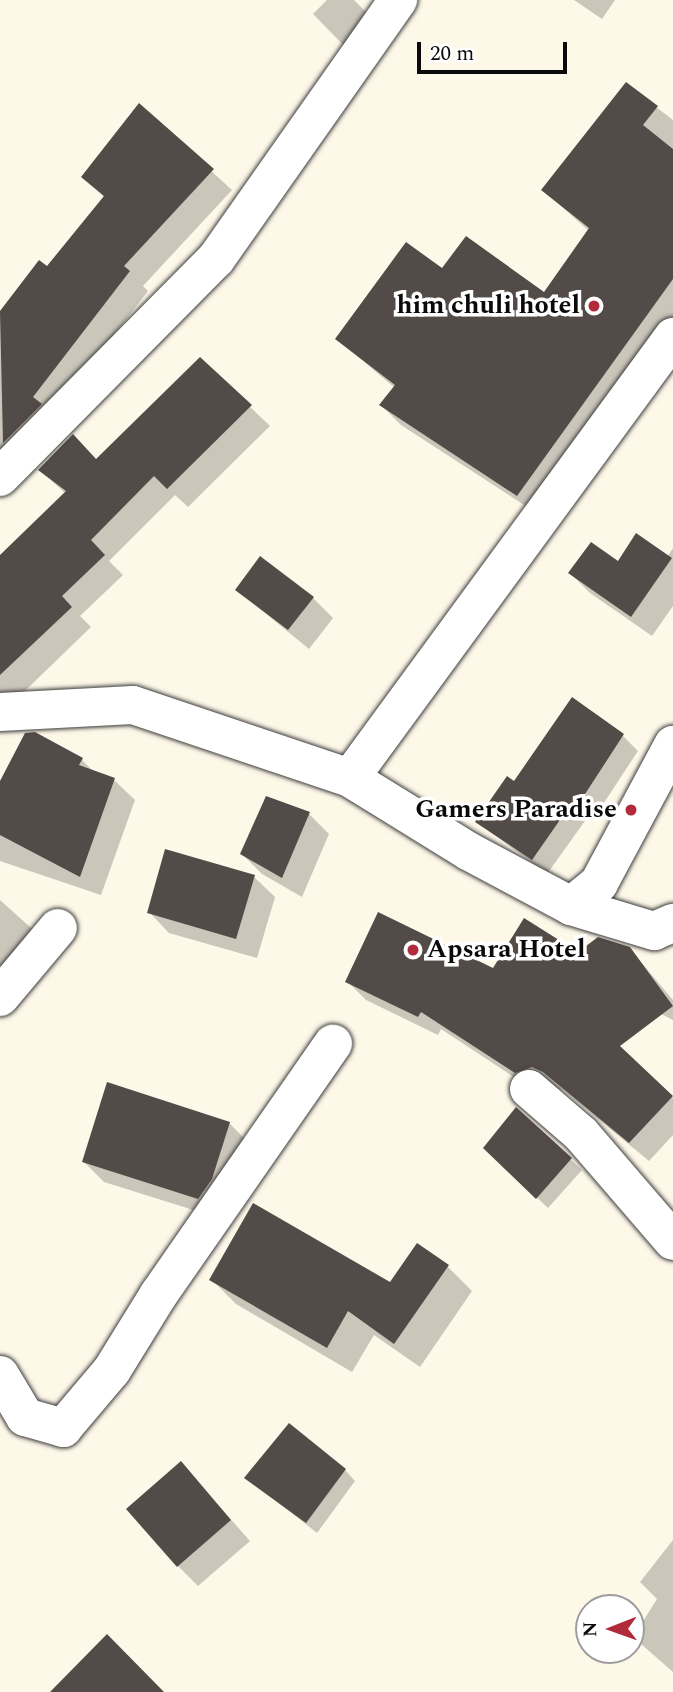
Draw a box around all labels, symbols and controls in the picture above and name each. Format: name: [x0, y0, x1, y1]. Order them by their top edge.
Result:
scale bar: [421, 28, 572, 72]
text: 20 m: [430, 38, 474, 70]
place label: him chuli hotel: [396, 290, 580, 322]
marker: him chuli hotel: [586, 298, 602, 314]
place label: Gamers Paradise: [415, 794, 617, 826]
marker: Gamers Paradise: [623, 802, 639, 818]
place label: Apsara Hotel: [427, 934, 585, 966]
marker: Apsara Hotel: [405, 942, 421, 958]
north arrow: [575, 1594, 645, 1664]
text: N: [576, 1621, 605, 1637]

